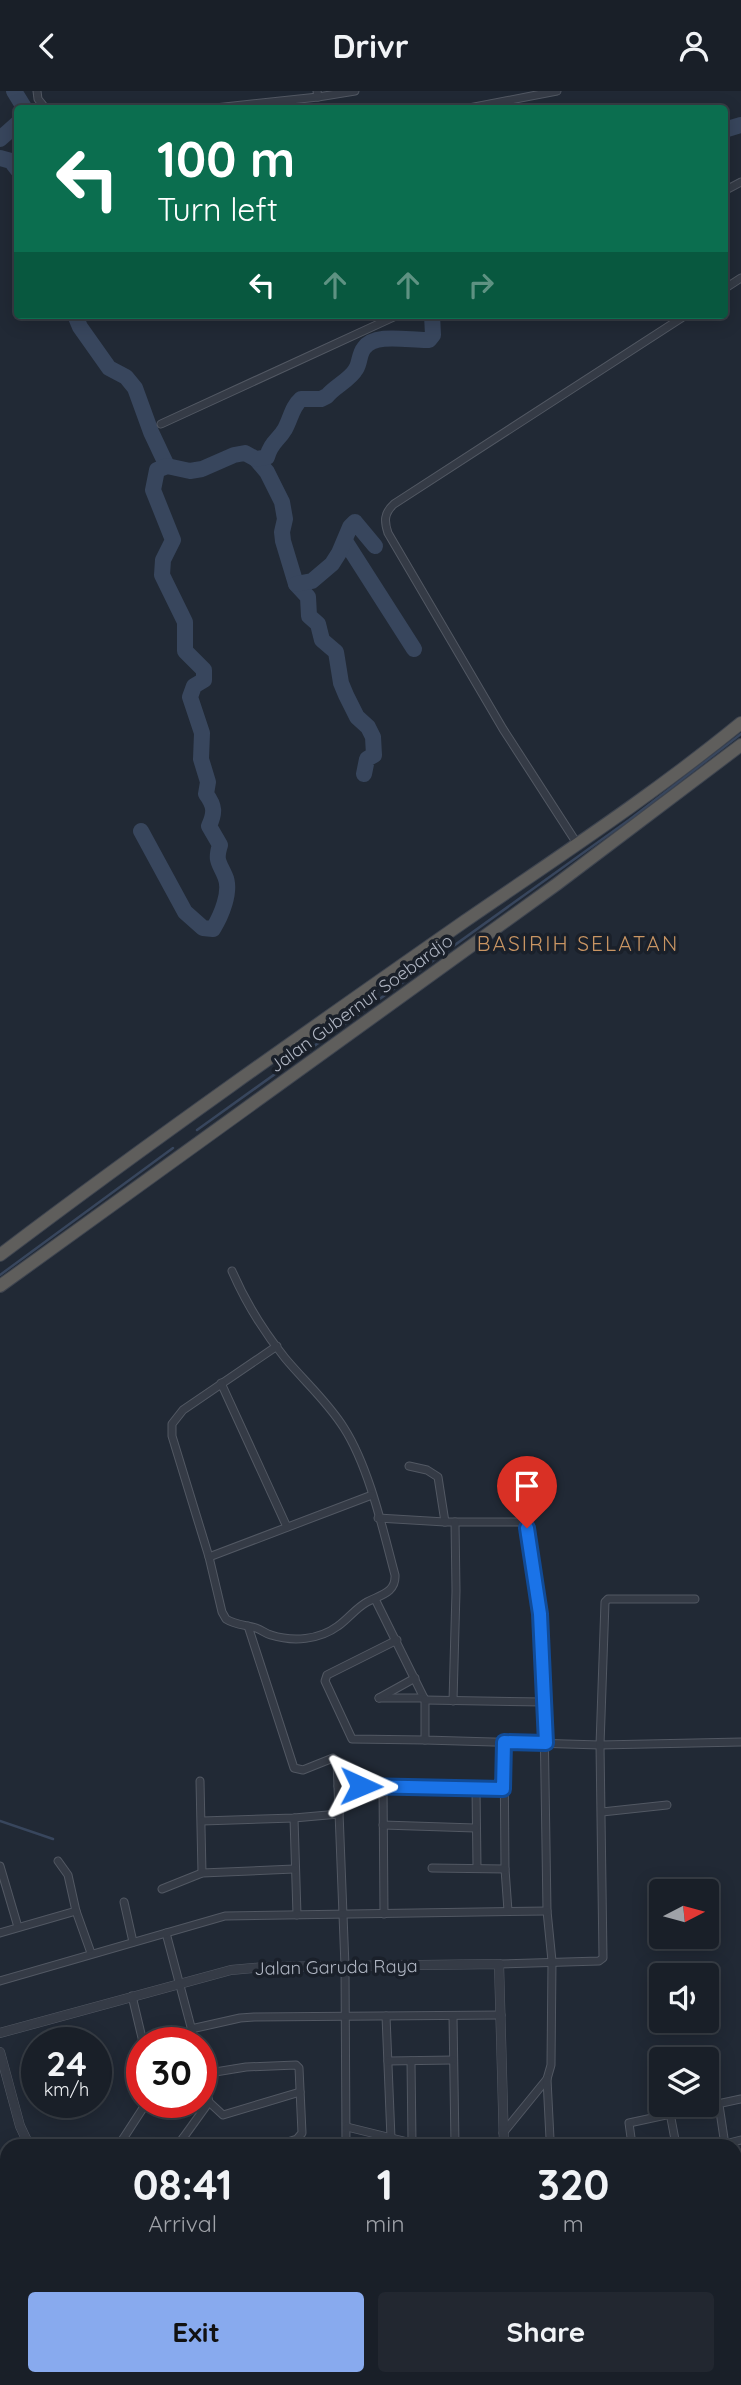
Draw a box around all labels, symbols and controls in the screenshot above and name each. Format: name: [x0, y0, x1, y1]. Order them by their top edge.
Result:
text: Drivr: [332, 26, 409, 66]
icon: back: [28, 27, 66, 65]
icon: person: [675, 27, 713, 65]
text: 100 m: [157, 128, 295, 189]
icon: left: [42, 133, 133, 224]
text: Turn left: [157, 189, 278, 229]
icon: left: [243, 266, 281, 304]
icon: ahead: [316, 266, 354, 304]
icon: ahead: [389, 266, 427, 304]
icon: right: [462, 266, 500, 304]
street label: Jalan Gubernur Soebardjo: [265, 929, 457, 1077]
district label: BASIRIH SELATAN: [477, 930, 679, 956]
pin: [497, 1456, 557, 1528]
icon: arrive: [508, 1467, 546, 1505]
position arrow: [324, 1749, 398, 1823]
north arrow: [649, 1879, 719, 1949]
map controls: [649, 1879, 719, 2117]
street label: Jalan Garuda Raya: [254, 1954, 418, 1980]
button: sound: [649, 1963, 719, 2033]
speed limit sign: 30: [126, 2027, 217, 2118]
text: 24: [46, 2041, 87, 2085]
button: layers: [649, 2047, 719, 2117]
text: km/h: [44, 2078, 89, 2101]
text: 08:41: [133, 2158, 233, 2211]
text: 1: [377, 2158, 393, 2211]
text: 320: [537, 2158, 609, 2211]
text: Arrival: [148, 2209, 217, 2238]
text: min: [365, 2209, 405, 2238]
text: m: [563, 2209, 584, 2238]
button: Exit: [28, 2292, 364, 2372]
button: Share: [378, 2292, 714, 2372]

